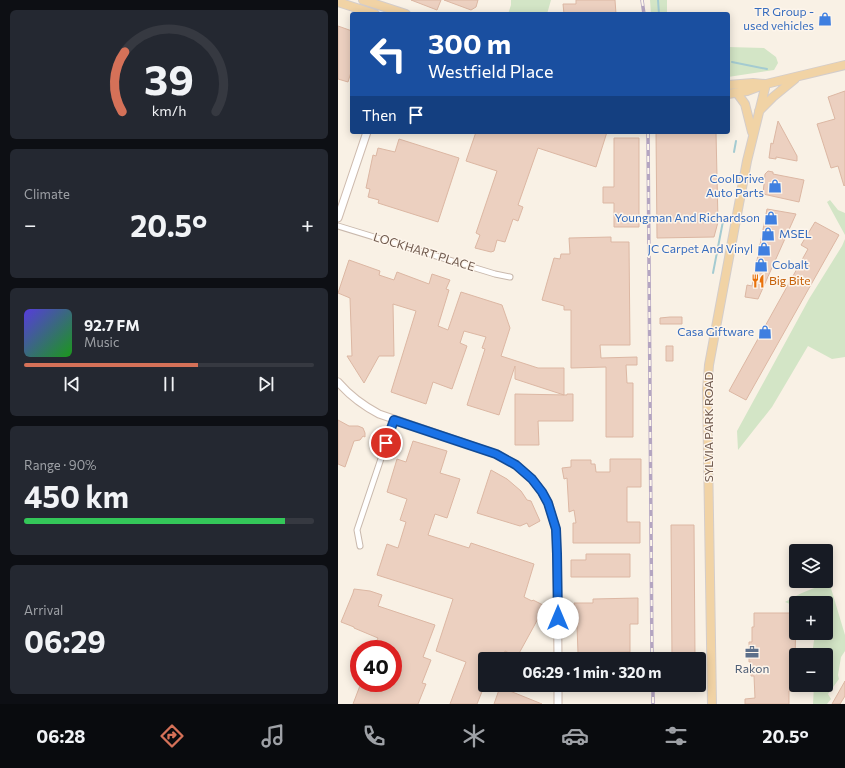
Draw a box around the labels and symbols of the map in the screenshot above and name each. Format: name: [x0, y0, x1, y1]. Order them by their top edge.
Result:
place label: TR Group - used vehicles: [743, 4, 814, 32]
shop icon: TR Group - used vehicles: [817, 11, 833, 27]
place label: CoolDrive Auto Parts: [706, 171, 764, 199]
shop icon: CoolDrive Auto Parts: [767, 178, 783, 194]
place label: Youngman And Richardson: [614, 210, 760, 224]
shop icon: Youngman And Richardson: [763, 210, 779, 226]
shop icon: MSEL: [760, 226, 776, 242]
place label: MSEL: [779, 226, 812, 240]
street label: LOCKHART PLACE: [372, 229, 477, 273]
place label: JC Carpet And Vinyl: [647, 241, 753, 256]
shop icon: JC Carpet And Vinyl: [756, 241, 772, 257]
shop icon: Cobalt: [753, 257, 769, 273]
place label: Cobalt: [772, 257, 809, 271]
restaurant icon: Big Bite: [750, 273, 766, 289]
place label: Big Bite: [769, 273, 811, 287]
place label: Casa Giftware: [677, 324, 754, 338]
shop icon: Casa Giftware: [757, 324, 773, 340]
street label: SYLVIA PARK ROAD: [701, 372, 715, 482]
pin: [369, 426, 403, 460]
position arrow: [537, 597, 579, 639]
speed limit sign: 40: [350, 640, 402, 692]
office icon: Rakon: [744, 644, 760, 660]
place label: Rakon: [735, 661, 769, 675]

